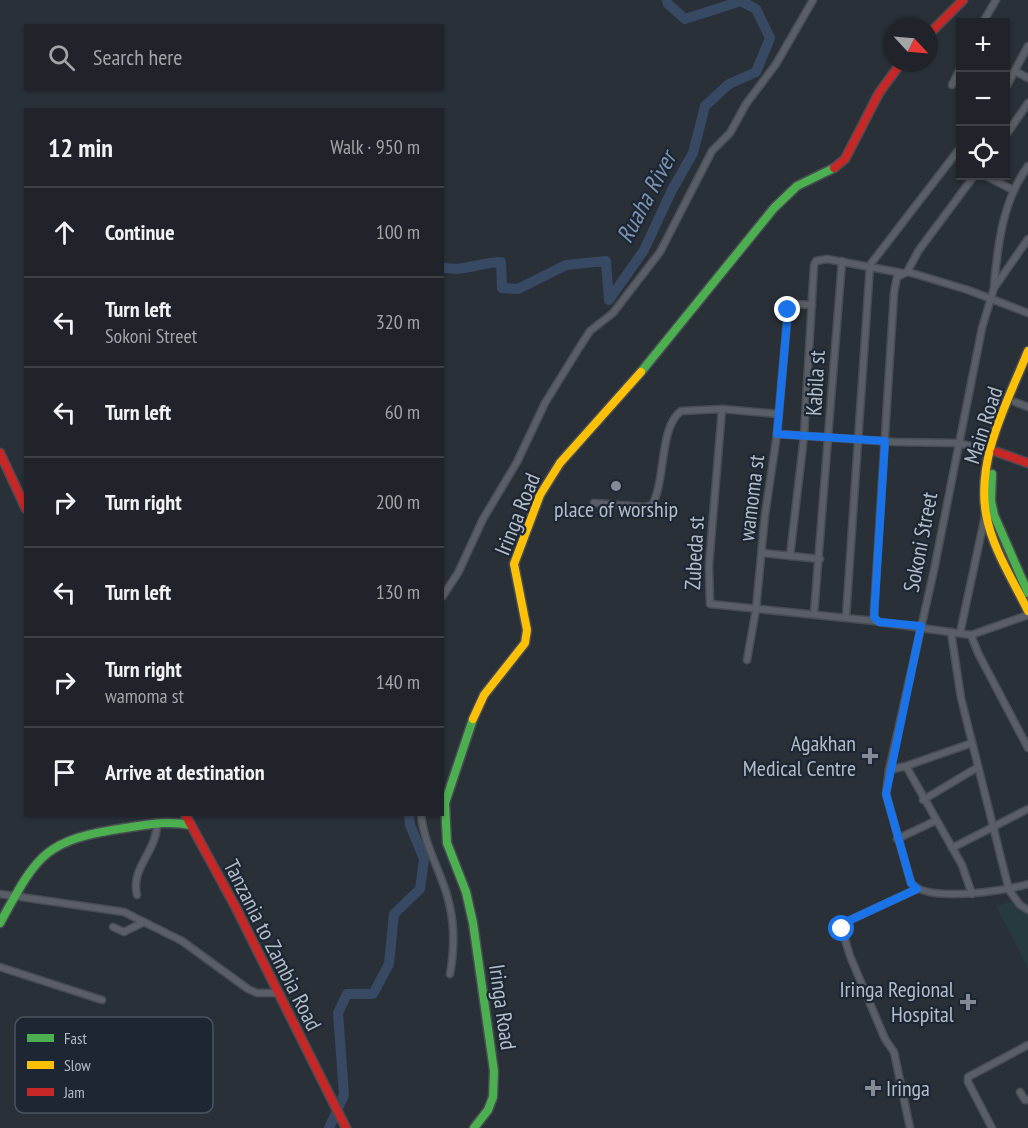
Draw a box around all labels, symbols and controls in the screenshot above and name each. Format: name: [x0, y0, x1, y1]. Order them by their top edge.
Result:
north arrow: [884, 18, 938, 72]
map controls: [956, 18, 1010, 180]
button: +: [956, 18, 1010, 72]
search box: [24, 24, 444, 90]
icon: search: [45, 41, 78, 74]
text: Search here: [93, 43, 182, 71]
button: −: [956, 72, 1010, 126]
button: locate: [956, 126, 1010, 180]
text: 12 min: [48, 131, 113, 164]
text: Walk · 950 m: [330, 134, 420, 160]
water label: Ruaha River: [609, 143, 685, 248]
icon: ahead: [48, 216, 81, 249]
text: Continue: [105, 218, 175, 246]
text: 100 m: [376, 219, 420, 245]
text: Turn left: [105, 295, 171, 323]
route end: [774, 296, 800, 322]
icon: left: [48, 306, 81, 339]
text: 320 m: [376, 309, 420, 335]
text: Sokoni Street: [105, 323, 197, 349]
street label: Kabila st: [799, 350, 831, 416]
street label: Main Road: [957, 383, 1009, 467]
icon: left: [48, 396, 81, 429]
text: Turn left: [105, 398, 171, 426]
text: 60 m: [385, 399, 420, 425]
street label: wamoma st: [732, 453, 770, 543]
street label: Iringa Road: [488, 469, 546, 559]
marker: place of worship: [609, 479, 623, 493]
icon: right: [48, 486, 81, 519]
text: Turn right: [105, 488, 182, 516]
text: 200 m: [376, 489, 420, 515]
street label: Sokoni Street: [897, 490, 943, 594]
place label: place of worship: [554, 495, 678, 523]
street label: Zubeda st: [678, 515, 710, 591]
icon: left: [48, 576, 81, 609]
text: Turn left: [105, 578, 171, 606]
text: 130 m: [376, 579, 420, 605]
text: Turn right: [105, 655, 182, 683]
icon: right: [48, 666, 81, 699]
text: 140 m: [376, 669, 420, 695]
text: wamoma st: [105, 683, 184, 709]
place label: Agakhan Medical Centre: [743, 729, 856, 782]
marker: Agakhan Medical Centre: [861, 747, 879, 765]
icon: arrive: [48, 756, 81, 789]
text: Arrive at destination: [105, 758, 265, 786]
street label: Tanzania to Zambia Road: [218, 855, 328, 1035]
route start: [828, 915, 854, 941]
street label: Iringa Road: [483, 962, 523, 1052]
place label: Iringa Regional Hospital: [839, 975, 955, 1028]
marker: Iringa Regional Hospital: [959, 993, 977, 1011]
legend: [15, 1017, 213, 1113]
text: Fast: [64, 1028, 87, 1048]
text: Slow: [64, 1055, 91, 1075]
place label: Iringa: [886, 1074, 930, 1102]
marker: Iringa: [864, 1079, 882, 1097]
text: Jam: [63, 1082, 85, 1102]

